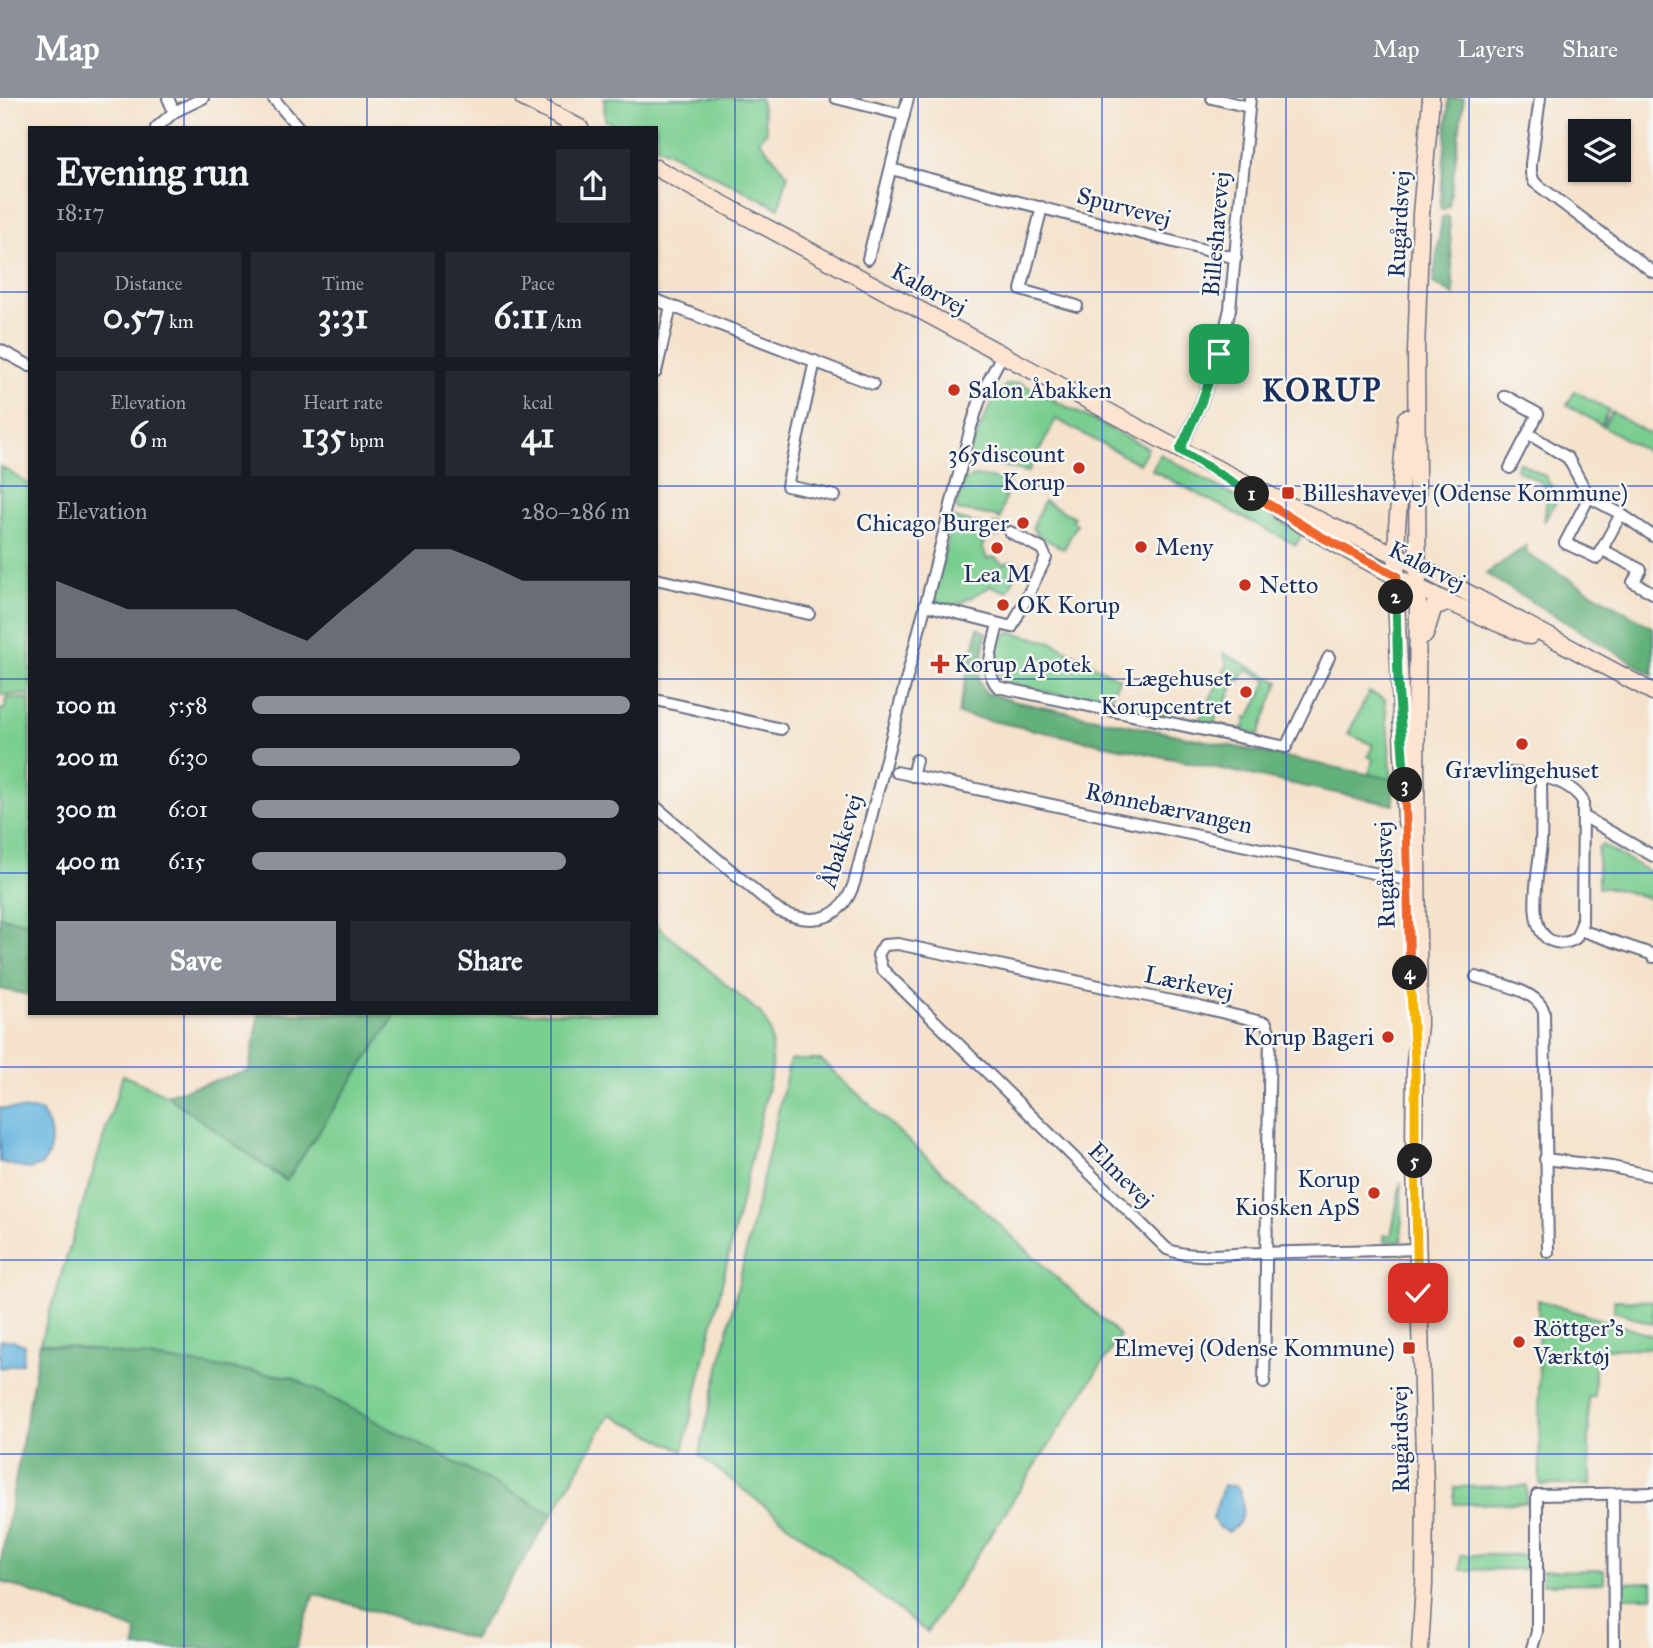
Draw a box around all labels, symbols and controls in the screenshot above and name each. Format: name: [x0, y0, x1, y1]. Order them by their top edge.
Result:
text: Map: [35, 29, 99, 69]
text: Map: [1373, 34, 1420, 64]
text: Layers: [1458, 34, 1524, 64]
text: Share: [1562, 34, 1618, 64]
map controls: [1568, 119, 1631, 182]
button: layers: [1568, 119, 1631, 182]
text: Evening run: [56, 149, 249, 195]
button: share: [556, 149, 630, 223]
street label: Rugårdsvej: [1381, 169, 1417, 279]
street label: Billeshavevej: [1196, 170, 1236, 298]
street label: Spurvevej: [1074, 180, 1174, 234]
text: 18:17: [56, 198, 104, 226]
street label: Kalørvej: [886, 256, 972, 322]
text: Distance: [114, 272, 182, 295]
text: Time: [322, 272, 364, 295]
text: Pace: [520, 272, 555, 295]
text: 0.57: [103, 295, 165, 338]
text: 3:31: [318, 295, 368, 338]
text: 6:11: [493, 295, 548, 338]
text: km: [165, 310, 194, 333]
text: /km: [548, 310, 582, 333]
pin: [1189, 324, 1249, 384]
icon: arrive: [1200, 335, 1238, 373]
district label: KORUP: [1262, 371, 1382, 410]
place label: Salon Åbakken: [968, 375, 1112, 405]
marker: Salon Åbakken: [946, 382, 962, 398]
text: Elevation: [111, 391, 186, 414]
text: Heart rate: [303, 391, 383, 414]
text: kcal: [523, 391, 553, 414]
text: 6: [129, 414, 147, 457]
text: 135: [302, 414, 346, 457]
text: 41: [521, 414, 554, 457]
text: m: [147, 429, 167, 452]
text: bpm: [346, 429, 384, 452]
place label: 365discount Korup: [948, 439, 1065, 497]
marker: 365discount Korup: [1071, 460, 1087, 476]
pin: 1: [1234, 476, 1270, 512]
place label: Billeshavevej (Odense Kommune): [1302, 478, 1628, 508]
text: 1: [1248, 482, 1255, 505]
marker: Billeshavevej (Odense Kommune): [1280, 485, 1296, 501]
text: Elevation: [56, 497, 147, 525]
text: 280–286 m: [521, 497, 630, 525]
place label: Chicago Burger: [856, 508, 1009, 538]
marker: Chicago Burger: [1015, 515, 1031, 531]
place label: Meny: [1155, 532, 1214, 562]
street label: Kalørvej: [1384, 534, 1470, 598]
marker: Meny: [1133, 539, 1149, 555]
marker: Lea M: [989, 540, 1005, 556]
place label: Lea M: [963, 559, 1031, 589]
place label: Netto: [1259, 570, 1318, 600]
marker: Netto: [1237, 577, 1253, 593]
pin: 2: [1378, 580, 1414, 614]
text: 2: [1391, 585, 1400, 608]
place label: OK Korup: [1017, 590, 1120, 620]
marker: OK Korup: [995, 597, 1011, 613]
place label: Korup Apotek: [954, 649, 1093, 679]
marker: Korup Apotek: [932, 656, 948, 672]
place label: Lægehuset Korupcentret: [1100, 663, 1233, 721]
marker: Lægehuset Korupcentret: [1238, 684, 1254, 700]
text: 100 m: [56, 691, 116, 719]
text: 5:58: [168, 691, 207, 719]
marker: Grævlingehuset: [1514, 736, 1530, 752]
text: 200 m: [56, 743, 118, 771]
text: 6:30: [168, 743, 208, 771]
place label: Grævlingehuset: [1445, 755, 1599, 785]
pin: 3: [1388, 768, 1422, 802]
text: 3: [1401, 773, 1408, 796]
street label: Rønnebærvangen: [1083, 776, 1255, 840]
street label: Åbakkevej: [812, 790, 870, 893]
text: 300 m: [56, 795, 116, 823]
text: 6:01: [168, 795, 208, 823]
street label: Rugårdsvej: [1368, 821, 1402, 929]
text: 400 m: [56, 847, 120, 875]
text: 6:15: [168, 847, 205, 875]
button: Save: [56, 921, 336, 1001]
button: Share: [350, 921, 630, 1001]
pin: 4: [1392, 956, 1428, 990]
street label: Lærkevej: [1142, 959, 1236, 1007]
text: 4: [1404, 961, 1415, 984]
place label: Korup Bageri: [1243, 1022, 1374, 1052]
marker: Korup Bageri: [1380, 1029, 1396, 1045]
street label: Elmevej: [1082, 1136, 1160, 1214]
pin: 5: [1398, 1144, 1432, 1178]
text: 5: [1410, 1149, 1419, 1172]
place label: Korup Kiosken ApS: [1234, 1164, 1360, 1222]
marker: Korup Kiosken ApS: [1366, 1185, 1382, 1201]
pin: [1388, 1263, 1448, 1323]
icon: check: [1399, 1274, 1437, 1312]
place label: Röttger's Værktøj: [1532, 1313, 1624, 1371]
place label: Elmevej (Odense Kommune): [1114, 1333, 1395, 1363]
marker: Röttger's Værktøj: [1511, 1334, 1527, 1350]
marker: Elmevej (Odense Kommune): [1401, 1340, 1417, 1356]
street label: Rugårdsvej: [1384, 1385, 1416, 1493]

